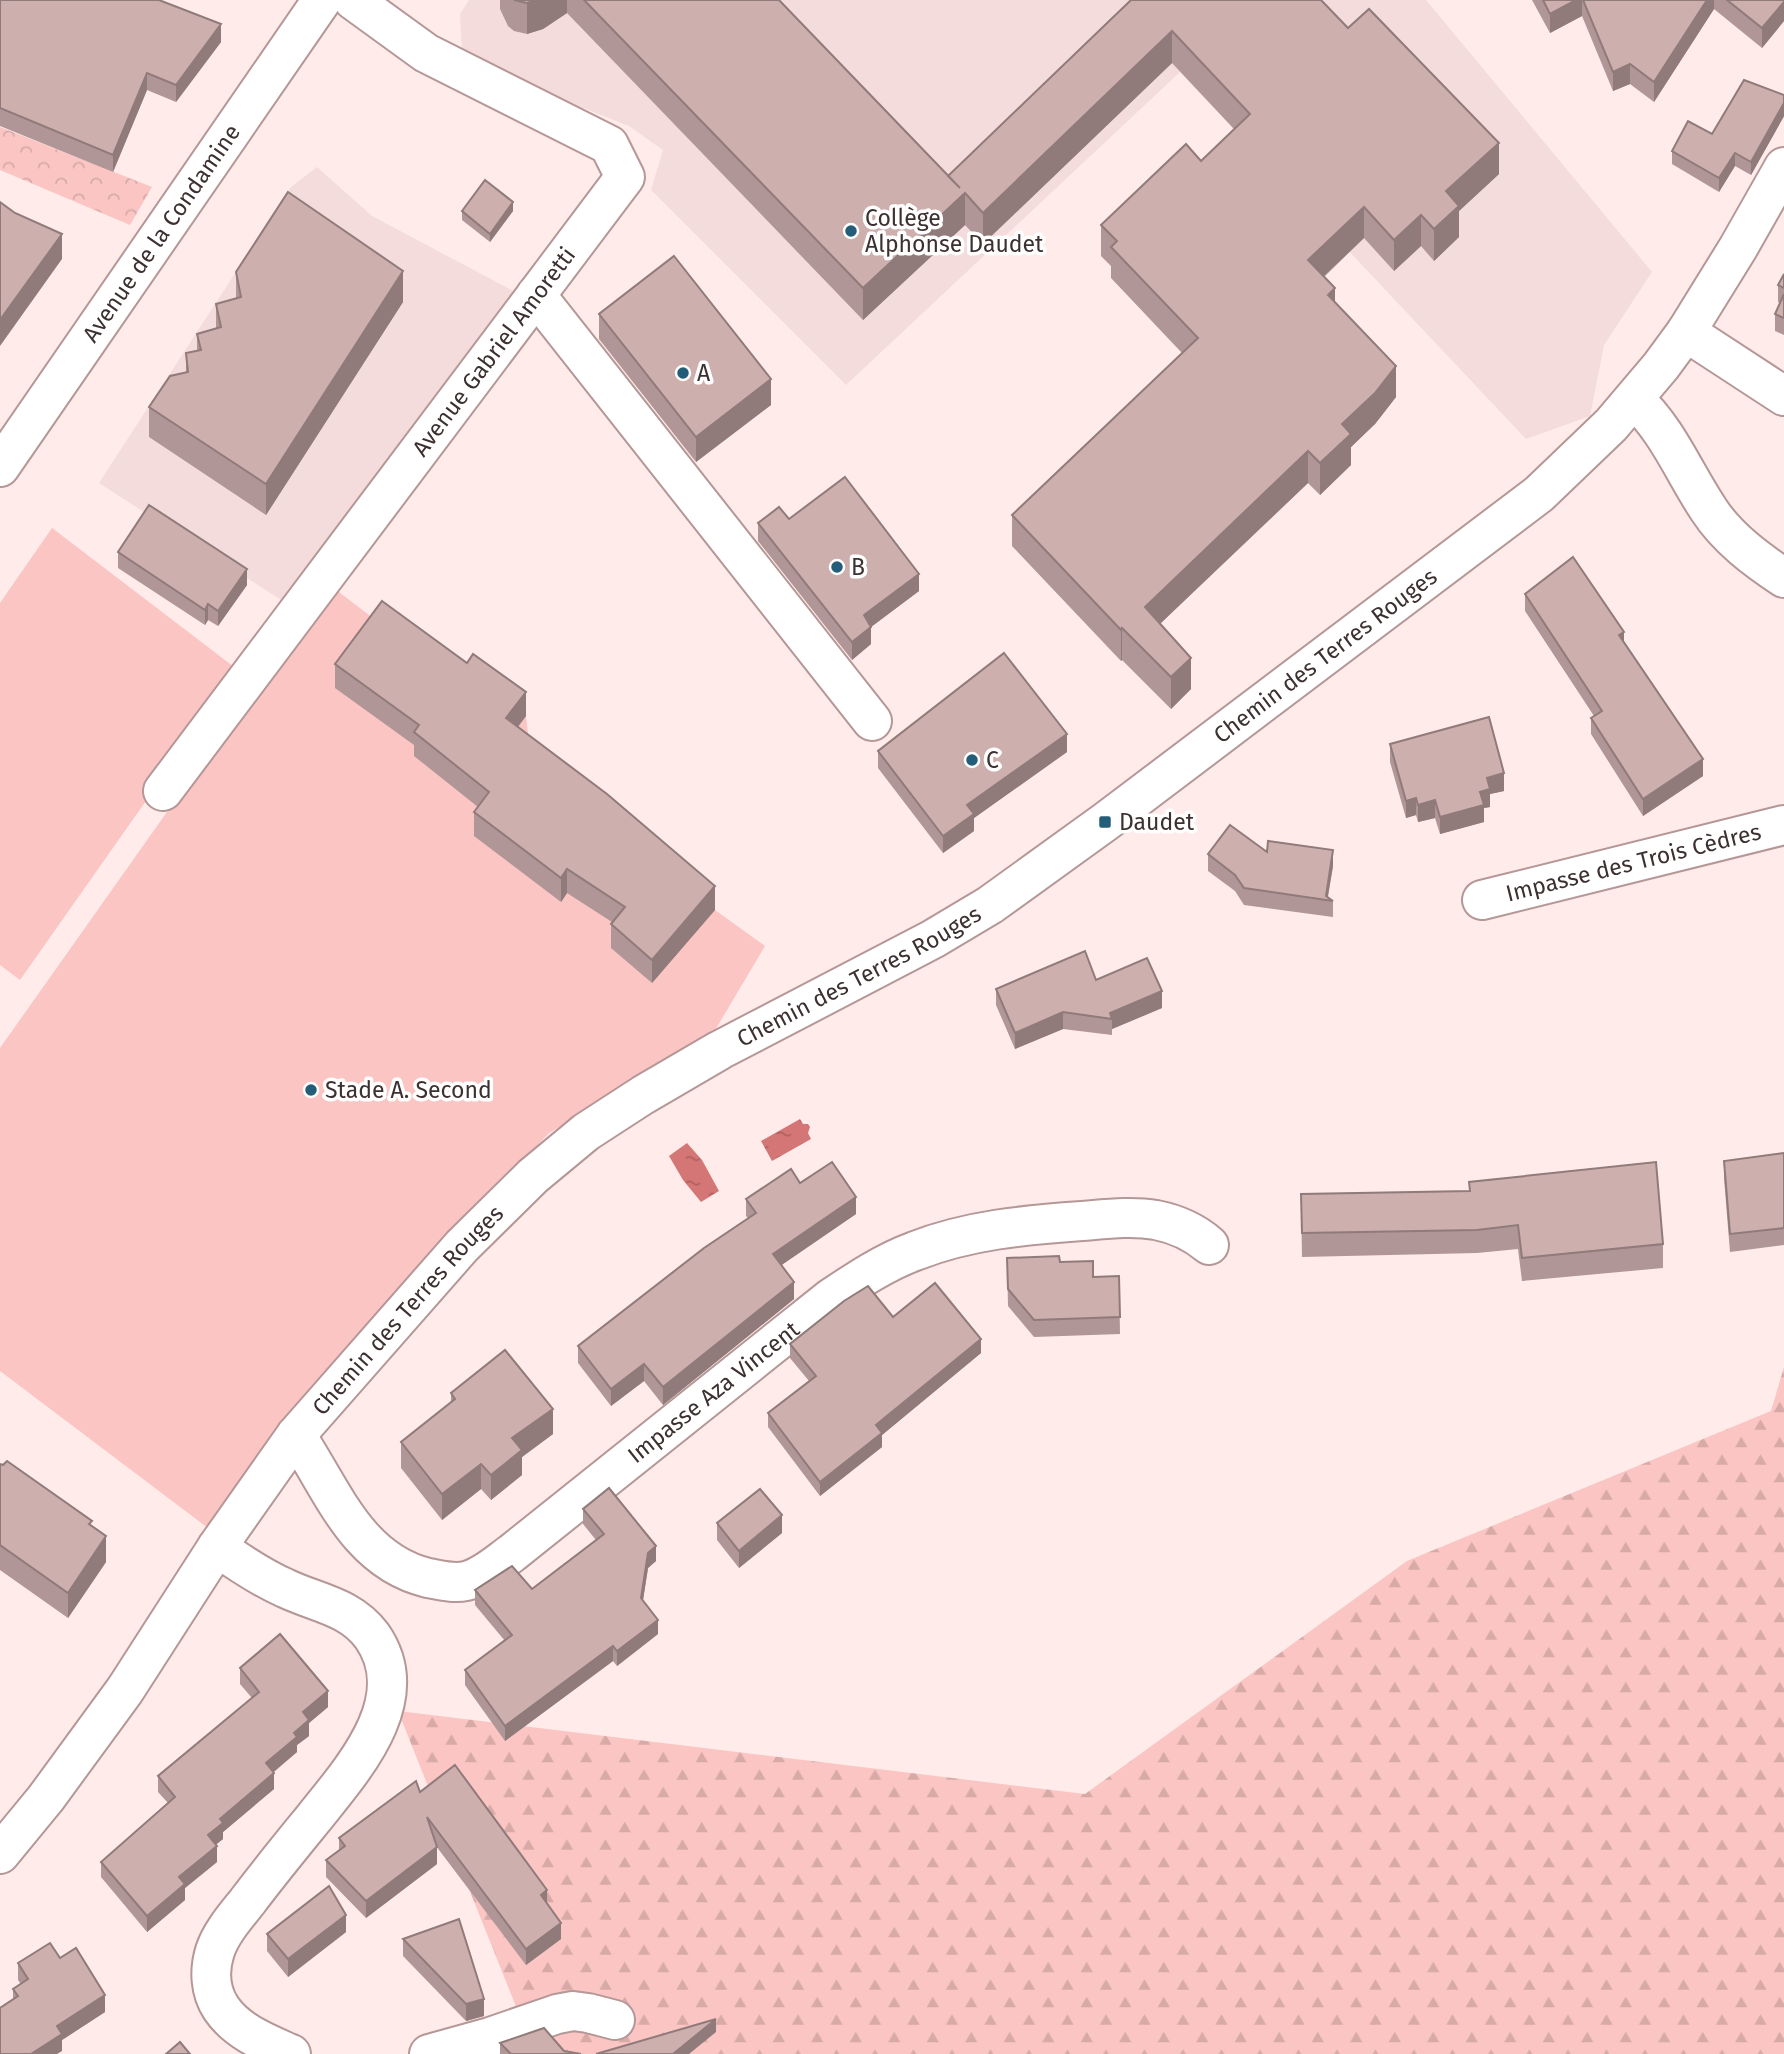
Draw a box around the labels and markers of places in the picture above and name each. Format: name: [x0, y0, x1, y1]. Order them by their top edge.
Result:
place label: Collège Alphonse Daudet: [865, 204, 1044, 258]
marker: Collège Alphonse Daudet: [843, 223, 859, 239]
place label: A: [697, 359, 711, 387]
marker: A: [675, 365, 691, 381]
place label: B: [851, 553, 865, 581]
marker: B: [829, 559, 845, 575]
place label: C: [986, 746, 999, 774]
marker: C: [964, 752, 980, 768]
place label: Daudet: [1119, 808, 1195, 836]
marker: Daudet: [1097, 814, 1113, 830]
place label: Stade A. Second: [325, 1076, 492, 1104]
marker: Stade A. Second: [303, 1082, 319, 1098]

